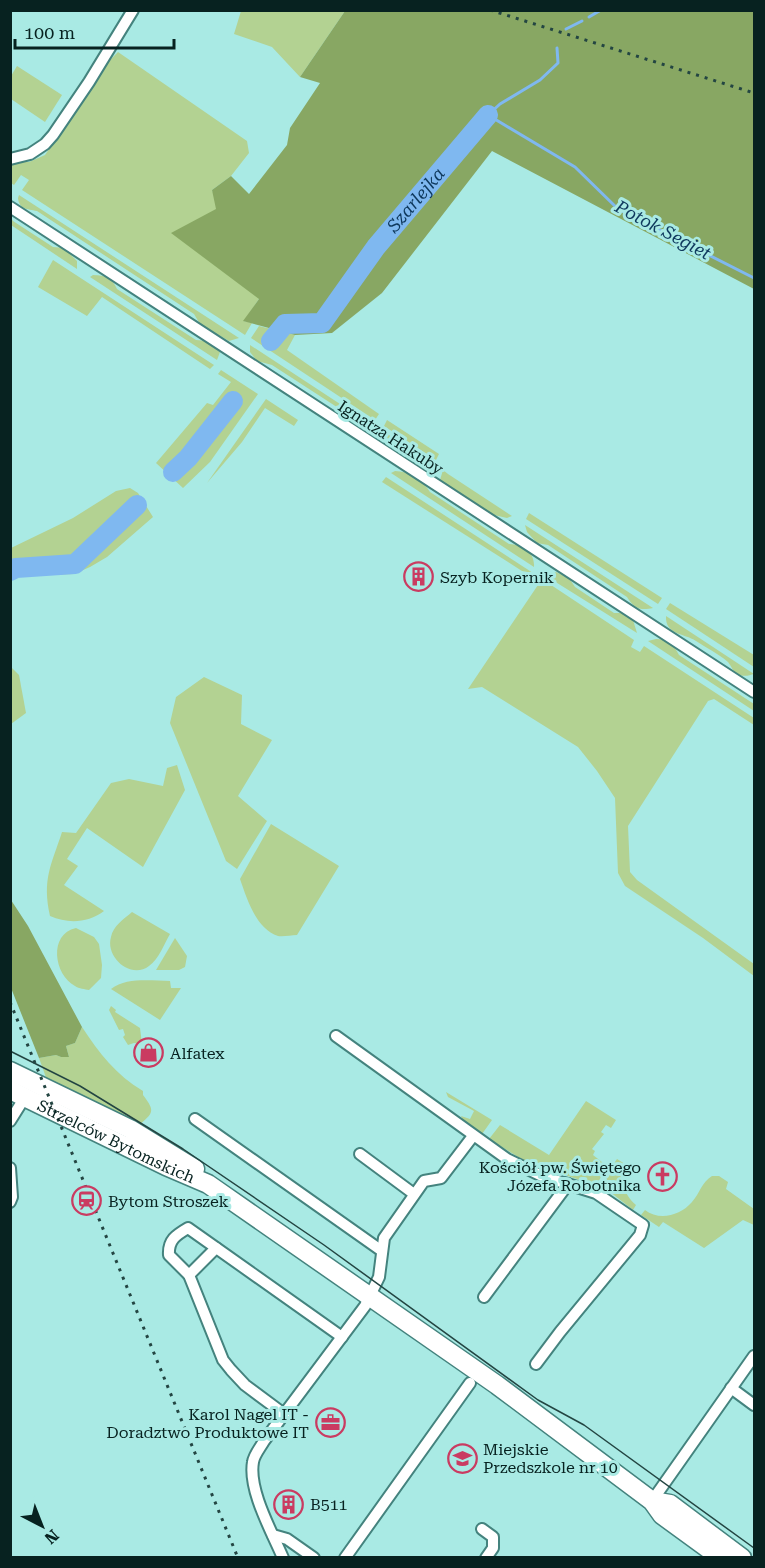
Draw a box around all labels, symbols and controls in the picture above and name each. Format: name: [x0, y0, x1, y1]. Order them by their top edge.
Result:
scale bar: [15, 12, 174, 50]
text: 100 m: [24, 22, 75, 43]
water label: Szarlejka: [382, 163, 449, 237]
water label: Potok Segiet: [611, 195, 715, 264]
street label: Ignatza Hakuby: [335, 396, 447, 479]
building icon: Szyb Kopernik: [403, 561, 435, 593]
place label: Szyb Kopernik: [440, 568, 554, 587]
shop icon: Alfatex: [133, 1037, 165, 1069]
place label: Alfatex: [170, 1044, 225, 1063]
street label: Strzelców Bytomskich: [34, 1096, 198, 1187]
place label: Kościół pw. Świętego Józefa Robotnika: [479, 1158, 641, 1195]
church icon: Kościół pw. Świętego Józefa Robotnika: [646, 1160, 678, 1192]
station icon: Bytom Stroszek: [71, 1185, 103, 1217]
place label: Bytom Stroszek: [108, 1192, 229, 1211]
place label: Karol Nagel IT - Doradztwo Produktowe IT: [106, 1405, 309, 1442]
office icon: Karol Nagel IT - Doradztwo Produktowe IT: [314, 1407, 346, 1439]
place label: Miejskie Przedszkole nr 10: [483, 1440, 618, 1477]
school or university icon: Miejskie Przedszkole nr 10: [446, 1442, 478, 1474]
building icon: B511: [273, 1488, 305, 1520]
place label: B511: [310, 1495, 348, 1514]
north arrow: [12, 1496, 72, 1556]
text: N: [41, 1526, 63, 1548]

